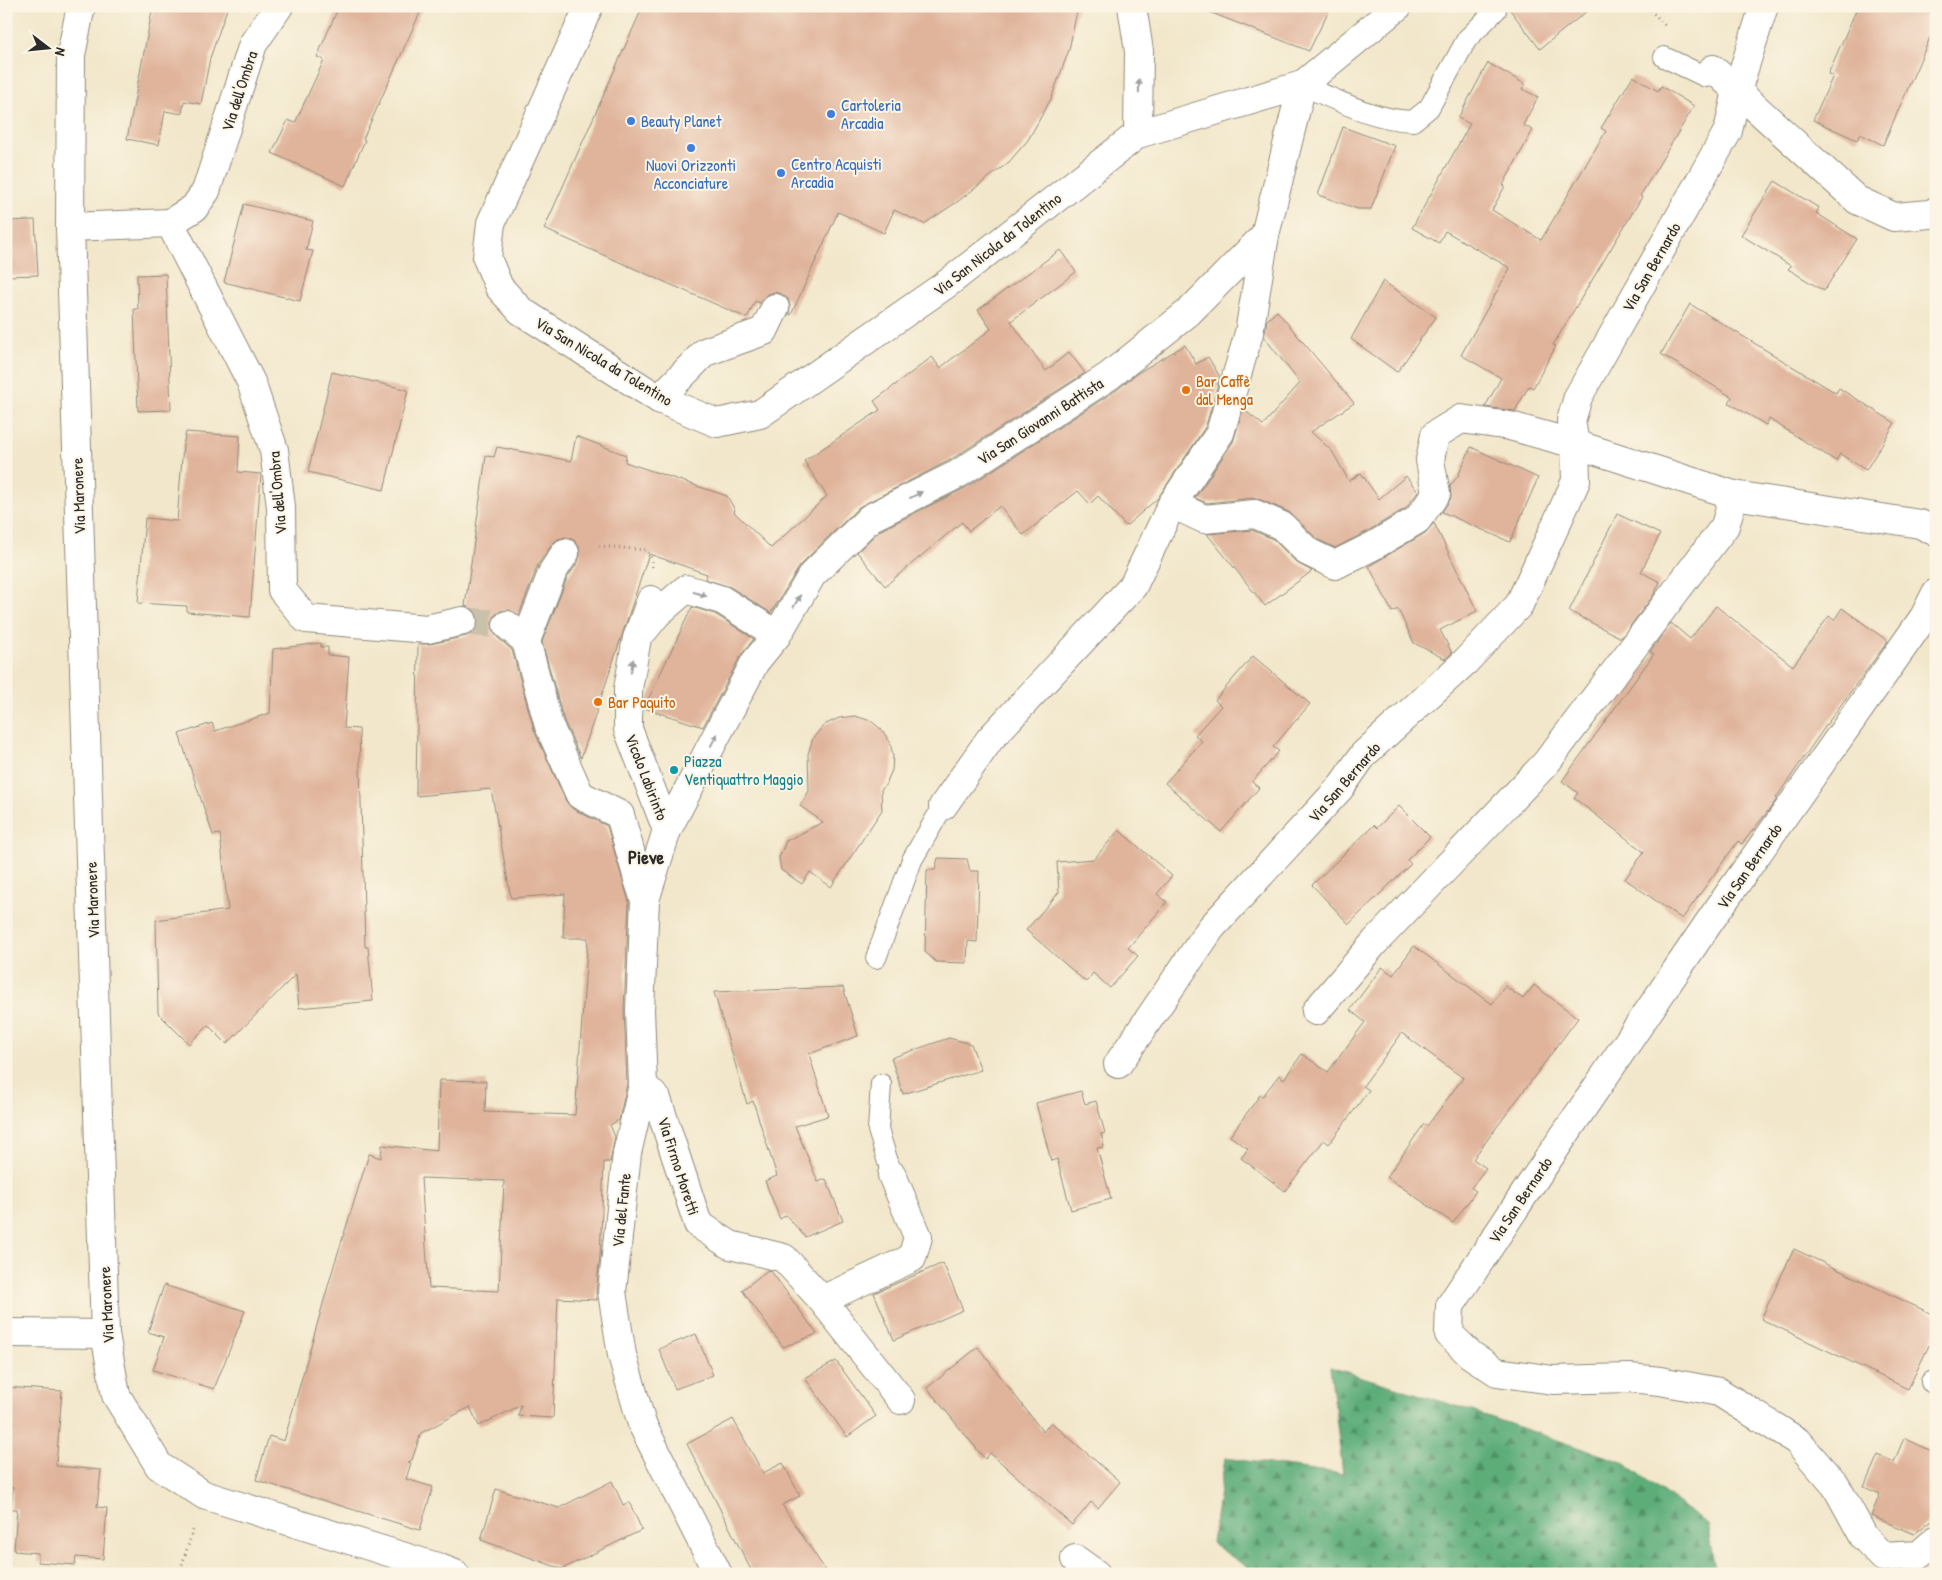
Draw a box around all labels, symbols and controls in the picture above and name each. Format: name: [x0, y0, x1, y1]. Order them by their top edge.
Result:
north arrow: [22, 22, 72, 72]
text: N: [51, 46, 71, 58]
street label: Via dell'Ombra: [216, 48, 262, 134]
one-way arrow: [1135, 77, 1143, 93]
place label: Cartoleria Arcadia: [841, 94, 901, 134]
marker: Cartoleria Arcadia: [825, 108, 837, 120]
place label: Beauty Planet: [641, 110, 722, 132]
marker: Beauty Planet: [625, 115, 637, 127]
marker: Nuovi Orizzonti Acconciature: [685, 142, 697, 154]
place label: Centro Acquisti Arcadia: [791, 153, 882, 193]
place label: Nuovi Orizzonti Acconciature: [646, 154, 736, 194]
marker: Centro Acquisti Arcadia: [775, 167, 787, 179]
street label: Via San Nicola da Tolentino: [928, 187, 1066, 301]
street label: Via San Bernardo: [1616, 218, 1686, 316]
street label: Via San Nicola da Tolentino: [531, 311, 677, 411]
place label: Bar Caffè dal Menga: [1196, 370, 1253, 410]
street label: Via San Giovanni Battista: [973, 372, 1107, 470]
marker: Bar Caffè dal Menga: [1180, 384, 1192, 396]
street label: Via dell'Ombra: [262, 450, 292, 536]
street label: Via Maronere: [66, 456, 90, 535]
one-way arrow: [908, 491, 923, 499]
one-way arrow: [693, 590, 708, 598]
one-way arrow: [792, 594, 801, 608]
one-way arrow: [629, 658, 637, 674]
place label: Bar Paquito: [608, 691, 676, 713]
marker: Bar Paquito: [592, 696, 604, 708]
street label: Vicolo Labirinto: [620, 731, 674, 824]
one-way arrow: [710, 733, 718, 748]
street label: Via San Bernardo: [1303, 737, 1385, 827]
place label: Piazza Ventiquattro Maggio: [684, 750, 804, 790]
marker: Piazza Ventiquattro Maggio: [668, 764, 680, 776]
street label: Via San Bernardo: [1711, 818, 1787, 913]
district label: Pieve: [628, 844, 664, 870]
street label: Via Maronere: [80, 860, 104, 939]
street label: Via Firmo Moretti: [653, 1114, 705, 1218]
street label: Via San Bernardo: [1483, 1152, 1557, 1248]
street label: Via del Fante: [606, 1171, 636, 1248]
street label: Via Maronere: [93, 1265, 119, 1344]

